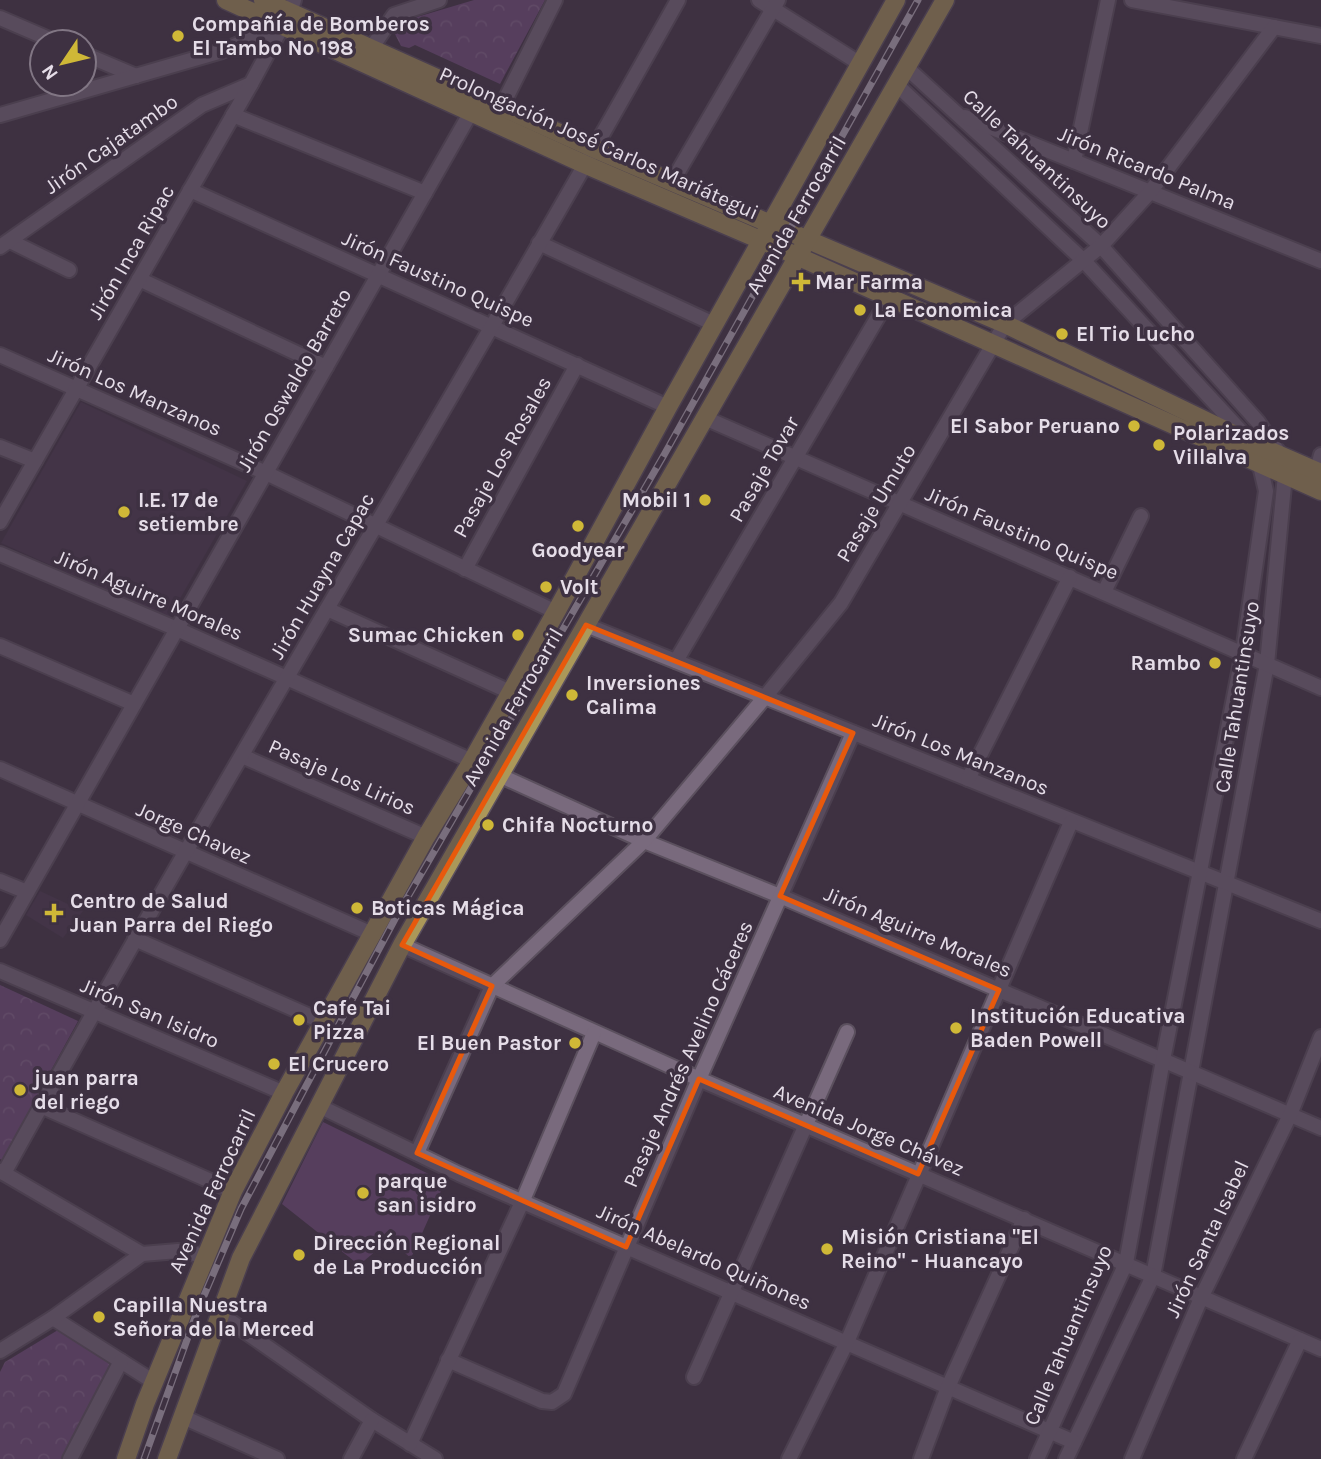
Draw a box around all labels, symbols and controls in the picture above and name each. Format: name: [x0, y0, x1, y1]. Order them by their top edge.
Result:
place label: Compañía de Bomberos El Tambo Nº 198: [192, 12, 430, 60]
north arrow: [28, 28, 98, 98]
marker: Compañía de Bomberos El Tambo Nº 198: [170, 28, 186, 44]
text: N: [37, 60, 63, 84]
street label: Prolongación José Carlos Mariátegui: [436, 62, 762, 224]
street label: Calle Tahuantinsuyo: [958, 84, 1116, 234]
street label: Jirón Cajatambo: [40, 89, 182, 199]
street label: Jirón Ricardo Palma: [1055, 121, 1239, 215]
street label: Avenida Ferrocarril: [741, 132, 851, 298]
street label: Jirón Inca Ripac: [83, 181, 179, 323]
street label: Jirón Faustino Quispe: [338, 226, 538, 332]
place label: Mar Farma: [815, 270, 923, 294]
marker: Mar Farma: [793, 274, 809, 290]
street label: Jirón Oswaldo Barreto: [232, 284, 356, 476]
place label: La Economica: [874, 298, 1012, 322]
marker: La Economica: [852, 302, 868, 318]
place label: El Tio Lucho: [1076, 322, 1195, 346]
marker: El Tio Lucho: [1054, 326, 1070, 342]
street label: Jirón Los Manzanos: [44, 343, 226, 441]
street label: Pasaje Los Rosales: [448, 372, 556, 542]
street label: Pasaje Tovar: [724, 411, 804, 526]
place label: El Sabor Peruano: [950, 414, 1120, 438]
marker: El Sabor Peruano: [1126, 418, 1142, 434]
place label: Polarizados Villalva: [1173, 421, 1289, 469]
marker: Polarizados Villalva: [1151, 437, 1167, 453]
street label: Pasaje Umuto: [831, 440, 921, 566]
street label: Jirón Faustino Quispe: [922, 481, 1122, 585]
place label: I.E. 17 de setiembre: [138, 488, 239, 536]
place label: Mobil 1: [622, 488, 691, 512]
street label: Jirón Huayna Capac: [265, 489, 379, 663]
marker: Mobil 1: [697, 492, 713, 508]
marker: I.E. 17 de setiembre: [116, 504, 132, 520]
marker: Goodyear: [570, 518, 586, 534]
place label: Goodyear: [531, 538, 625, 562]
street label: Jirón Aguirre Morales: [52, 545, 246, 645]
place label: Volt: [560, 575, 598, 599]
marker: Volt: [538, 579, 554, 595]
street label: Calle Tahuantinsuyo: [1210, 599, 1264, 795]
place label: Sumac Chicken: [348, 623, 504, 647]
street label: Avenida Ferrocarril: [458, 624, 568, 790]
marker: Sumac Chicken: [510, 627, 526, 643]
place label: Rambo: [1130, 651, 1201, 675]
marker: Rambo: [1207, 655, 1223, 671]
place label: Inversiones Calima: [586, 671, 701, 719]
marker: Inversiones Calima: [564, 687, 580, 703]
street label: Jirón Los Manzanos: [870, 708, 1052, 800]
street label: Pasaje Los Lirios: [265, 734, 419, 820]
street label: Jorge Chavez: [133, 797, 255, 869]
place label: Chifa Nocturno: [502, 813, 653, 837]
marker: Chifa Nocturno: [480, 817, 496, 833]
street label: Jirón Aguirre Morales: [821, 882, 1015, 982]
place label: Centro de Salud Juan Parra del Riego: [70, 889, 273, 937]
place label: Boticas Mágica: [371, 896, 525, 920]
marker: Boticas Mágica: [349, 900, 365, 916]
marker: Centro de Salud Juan Parra del Riego: [44, 903, 64, 923]
street label: Pasaje Andrés Avelino Cáceres: [618, 917, 758, 1191]
street label: Jirón San Isidro: [77, 973, 223, 1053]
place label: Cafe Tai Pizza: [313, 996, 391, 1044]
place label: Institución Educativa Baden Powell: [970, 1004, 1186, 1052]
marker: Cafe Tai Pizza: [291, 1012, 307, 1028]
marker: Institución Educativa Baden Powell: [948, 1020, 964, 1036]
place label: El Buen Pastor: [417, 1031, 562, 1055]
marker: El Buen Pastor: [567, 1035, 583, 1051]
place label: El Crucero: [288, 1052, 389, 1076]
marker: El Crucero: [266, 1056, 282, 1072]
place label: juan parra del riego: [32, 1066, 139, 1114]
street label: Avenida Jorge Chávez: [770, 1079, 968, 1181]
marker: juan parra del riego: [12, 1082, 28, 1098]
street label: Avenida Ferrocarril: [163, 1105, 261, 1277]
street label: Jirón Santa Isabel: [1160, 1157, 1254, 1321]
place label: parque san isidro: [377, 1169, 477, 1217]
marker: parque san isidro: [355, 1185, 371, 1201]
street label: Jirón Abelardo Quiñones: [593, 1199, 815, 1315]
place label: Misión Cristiana "El Reino" - Huancayo: [841, 1225, 1039, 1273]
place label: Dirección Regional de La Producción: [313, 1231, 501, 1279]
marker: Misión Cristiana "El Reino" - Huancayo: [819, 1241, 835, 1257]
street label: Calle Tahuantinsuyo: [1019, 1241, 1117, 1429]
marker: Dirección Regional de La Producción: [291, 1247, 307, 1263]
place label: Capilla Nuestra Señora de la Merced: [113, 1293, 315, 1341]
marker: Capilla Nuestra Señora de la Merced: [91, 1309, 107, 1325]

